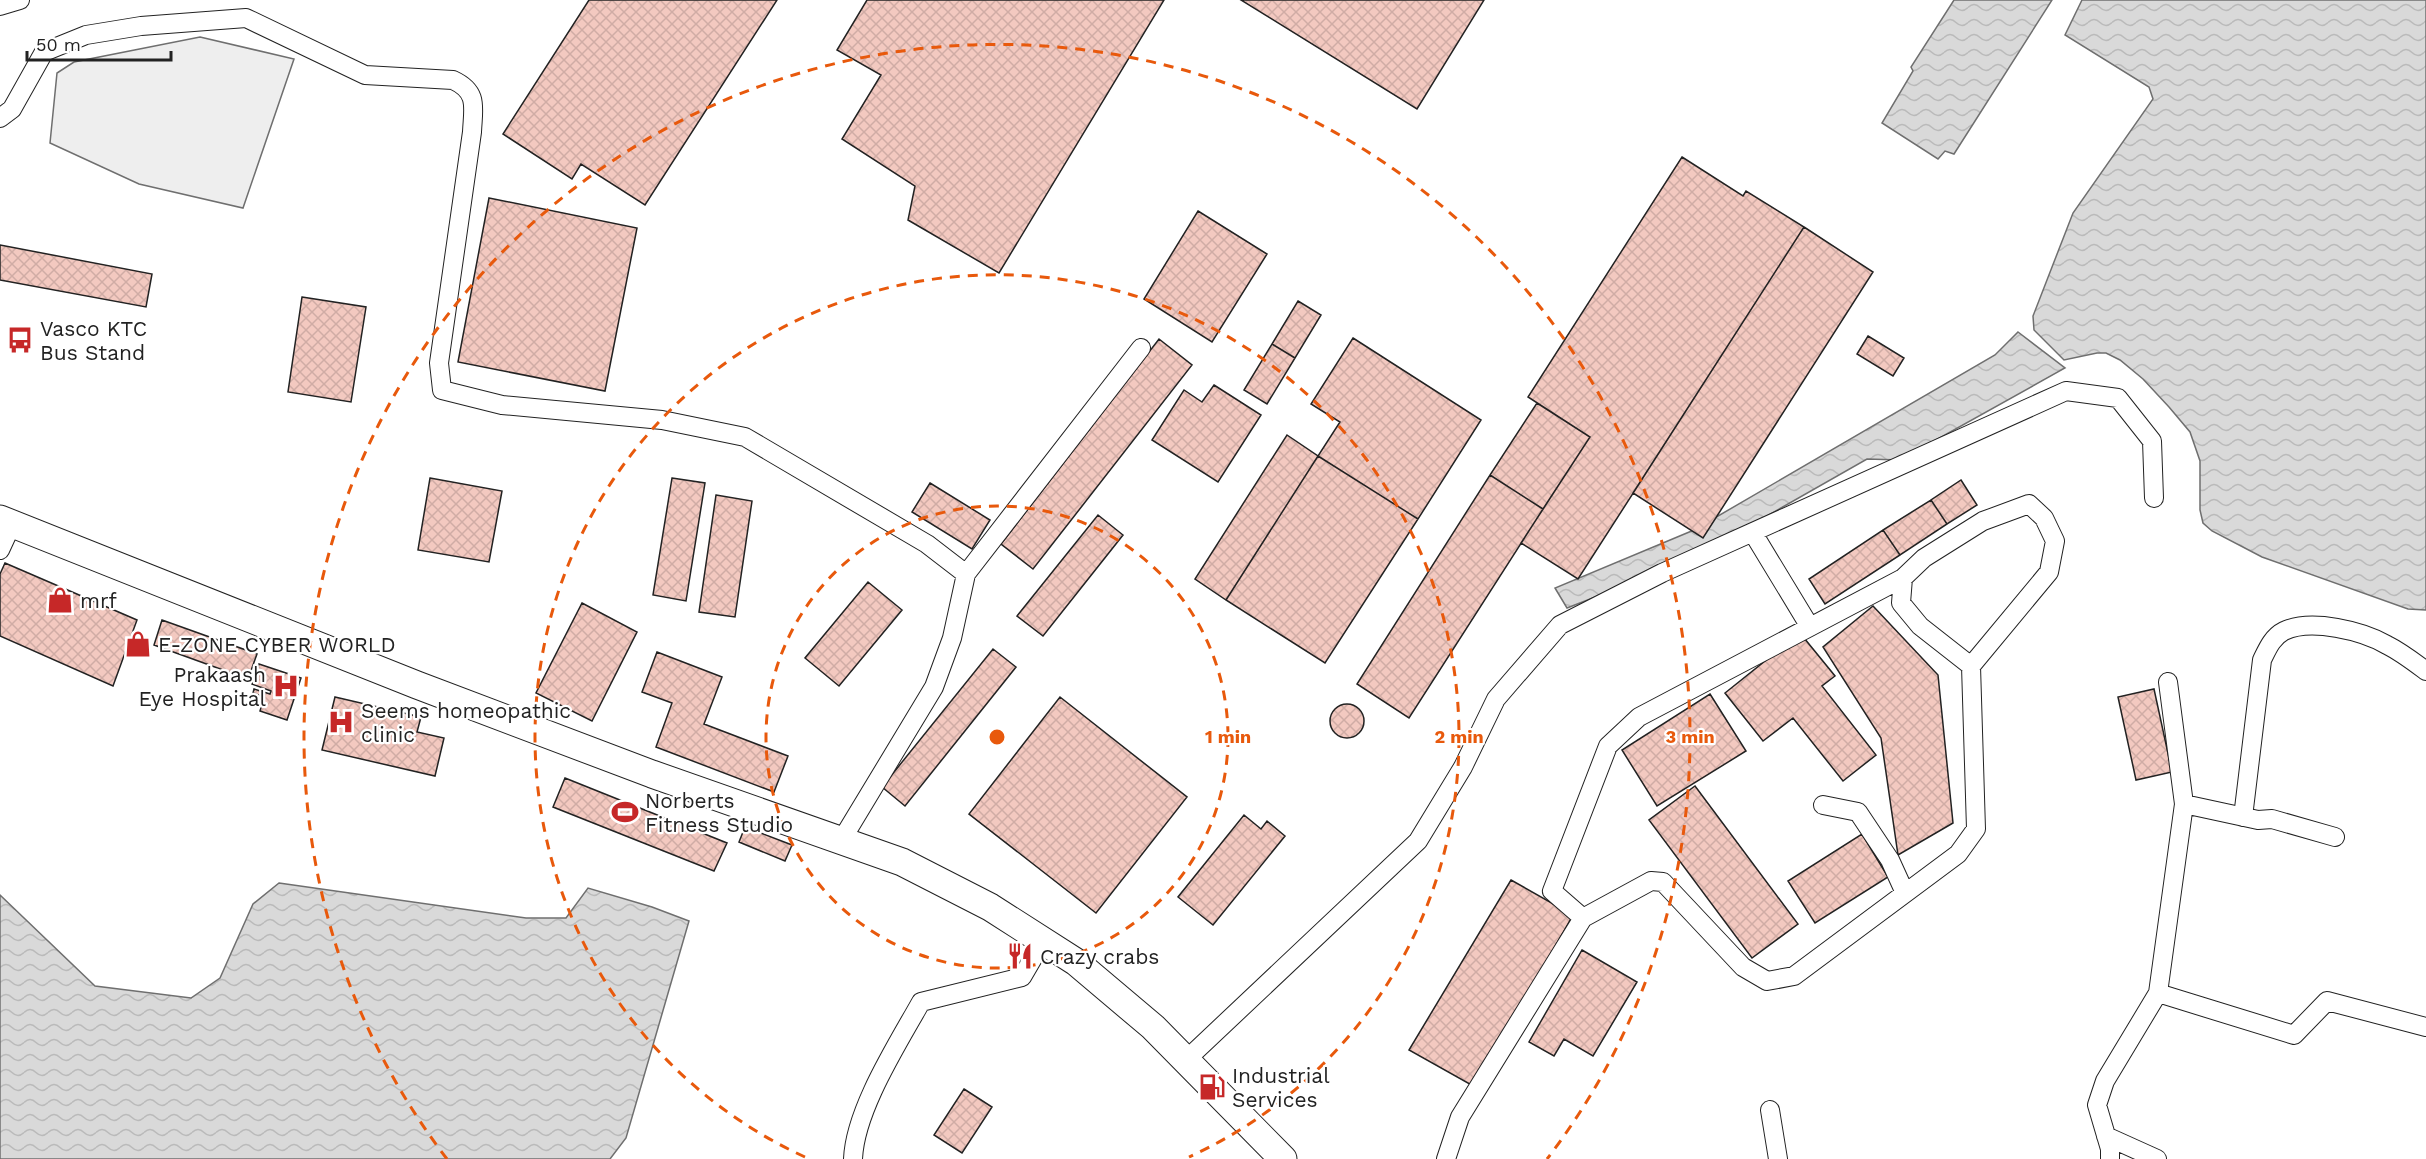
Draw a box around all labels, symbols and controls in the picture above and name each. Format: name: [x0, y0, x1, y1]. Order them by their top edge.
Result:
scale bar: [27, 24, 171, 62]
text: 50 m: [36, 34, 81, 55]
place label: Vasco KTC Bus Stand: [40, 316, 147, 365]
bus stop icon: Vasco KTC Bus Stand: [5, 325, 35, 355]
shop icon: mrf: [45, 585, 75, 615]
place label: mrf: [80, 588, 117, 613]
shop icon: E-ZONE CYBER WORLD: [123, 629, 153, 659]
place label: E-ZONE CYBER WORLD: [158, 632, 396, 657]
place label: Prakaash Eye Hospital: [138, 662, 267, 711]
hospital icon: Prakaash Eye Hospital: [271, 671, 301, 701]
place label: Seems homeopathic clinic: [361, 698, 571, 747]
hospital icon: Seems homeopathic clinic: [326, 707, 356, 737]
text: 1 min: [1205, 726, 1251, 747]
text: 2 min: [1434, 726, 1484, 747]
text: 3 min: [1665, 726, 1715, 747]
centre of rings: [987, 727, 1007, 747]
place label: Norberts Fitness Studio: [645, 788, 793, 837]
sports icon: Norberts Fitness Studio: [610, 797, 640, 827]
restaurant icon: Crazy crabs: [1005, 941, 1035, 971]
place label: Crazy crabs: [1040, 944, 1159, 969]
place label: Industrial Services: [1232, 1063, 1330, 1112]
fuel station icon: Industrial Services: [1197, 1072, 1227, 1102]

